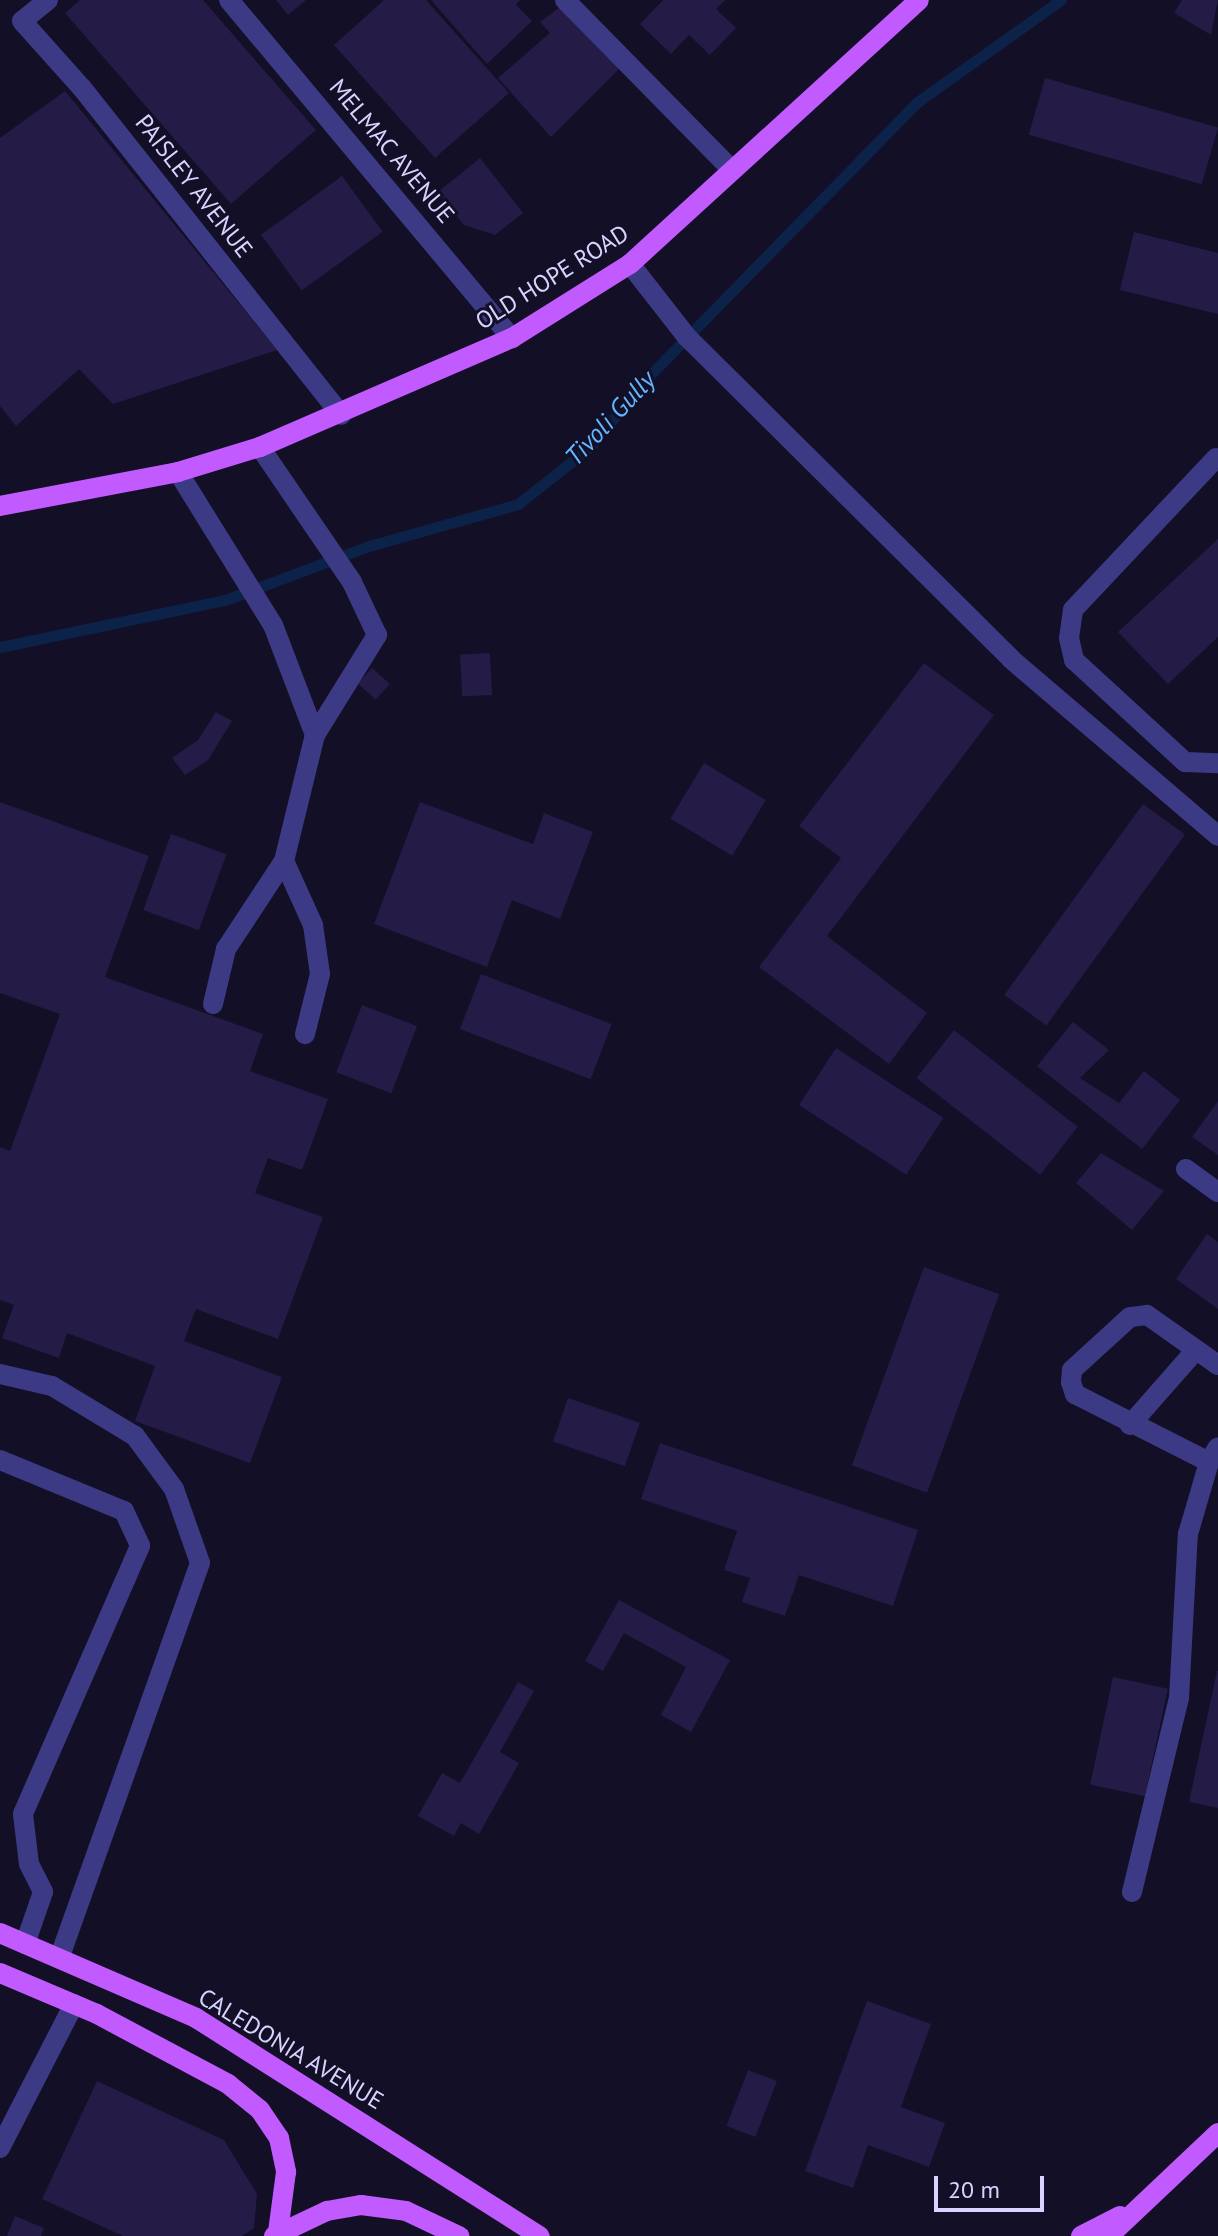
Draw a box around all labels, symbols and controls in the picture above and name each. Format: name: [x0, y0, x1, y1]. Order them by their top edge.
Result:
street label: MELMAC AVENUE: [323, 72, 461, 230]
street label: PAISLEY AVENUE: [129, 108, 259, 264]
street label: OLD HOPE ROAD: [470, 218, 634, 336]
water label: Tivoli Gully: [558, 364, 662, 472]
street label: CALEDONIA AVENUE: [193, 1982, 389, 2116]
scale bar: [938, 2160, 1048, 2210]
text: 20 m: [948, 2174, 1000, 2205]

